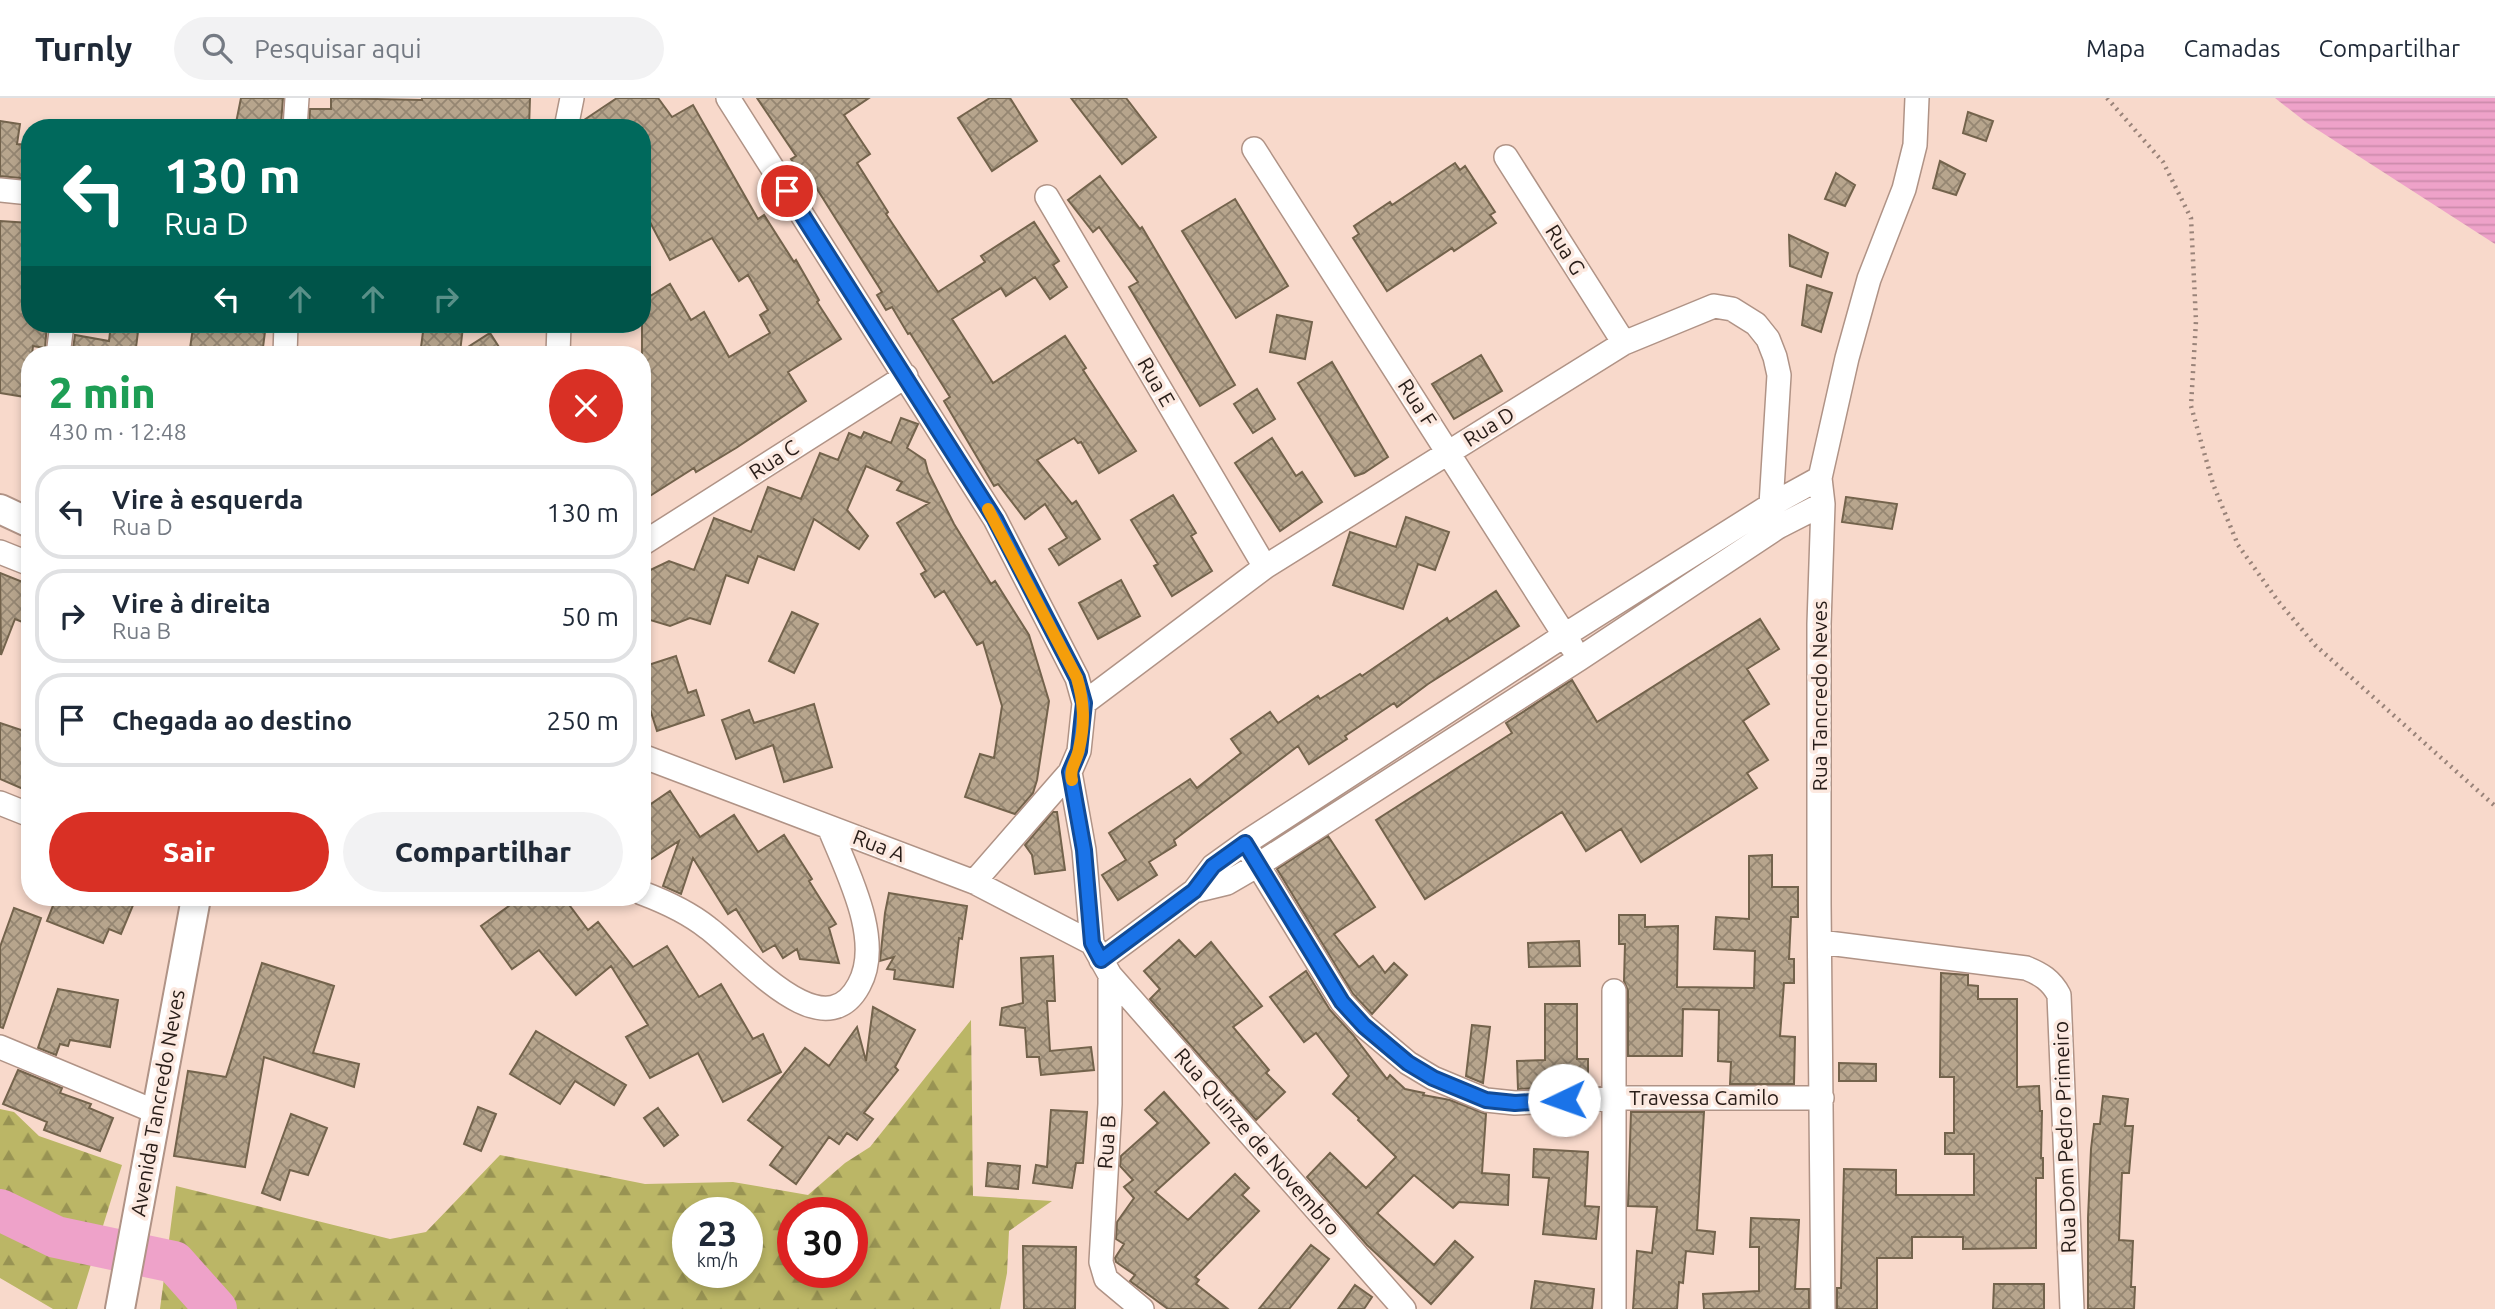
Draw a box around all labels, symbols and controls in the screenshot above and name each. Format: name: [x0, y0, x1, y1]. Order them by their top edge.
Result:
search box: [174, 17, 664, 80]
icon: search: [198, 29, 236, 67]
text: Turnly: [35, 30, 132, 67]
text: Pesquisar aqui: [254, 34, 422, 63]
text: Mapa: [2086, 35, 2145, 62]
text: Camadas: [2183, 35, 2280, 62]
text: Compartilhar: [2318, 35, 2460, 62]
icon: left: [49, 147, 140, 238]
text: 130 m: [164, 147, 301, 202]
pin: [757, 161, 817, 221]
icon: arrive: [768, 172, 806, 210]
text: Rua D: [164, 205, 249, 241]
street label: Rua G: [1541, 220, 1590, 279]
icon: left: [208, 280, 246, 318]
icon: ahead: [281, 280, 319, 318]
icon: ahead: [354, 280, 392, 318]
icon: right: [427, 280, 465, 318]
street label: Rua E: [1133, 353, 1180, 410]
text: 2 min: [49, 369, 156, 416]
button: close: [549, 369, 623, 443]
street label: Rua F: [1394, 374, 1442, 431]
street label: Rua D: [1459, 401, 1518, 451]
text: 430 m · 12:48: [49, 419, 187, 444]
street label: Rua C: [744, 434, 803, 484]
text: Vire à esquerda: [112, 485, 303, 514]
icon: left: [53, 493, 91, 531]
text: 130 m: [547, 498, 619, 527]
text: Rua D: [112, 514, 173, 539]
text: Vire à direita: [112, 589, 271, 618]
icon: right: [53, 597, 91, 635]
street label: Rua Tancredo Neves: [1807, 601, 1831, 791]
text: 50 m: [561, 602, 619, 631]
text: Rua B: [112, 618, 171, 643]
icon: arrive: [53, 701, 91, 739]
text: Chegada ao destino: [112, 706, 352, 735]
text: 250 m: [547, 706, 619, 735]
button: Sair: [49, 812, 329, 892]
button: Compartilhar: [343, 812, 623, 892]
street label: Rua A: [850, 824, 909, 866]
street label: Avenida Tancredo Neves: [125, 987, 189, 1218]
street label: Rua Dom Pedro Primeiro: [2048, 1020, 2080, 1254]
street label: Rua Quinze de Novembro: [1170, 1043, 1346, 1240]
position arrow: [1527, 1063, 1601, 1137]
street label: Travessa Camilo: [1629, 1085, 1779, 1109]
street label: Rua B: [1092, 1114, 1120, 1170]
speed limit sign: 30: [777, 1197, 868, 1288]
text: 23: [698, 1213, 737, 1253]
text: km/h: [697, 1250, 738, 1270]

